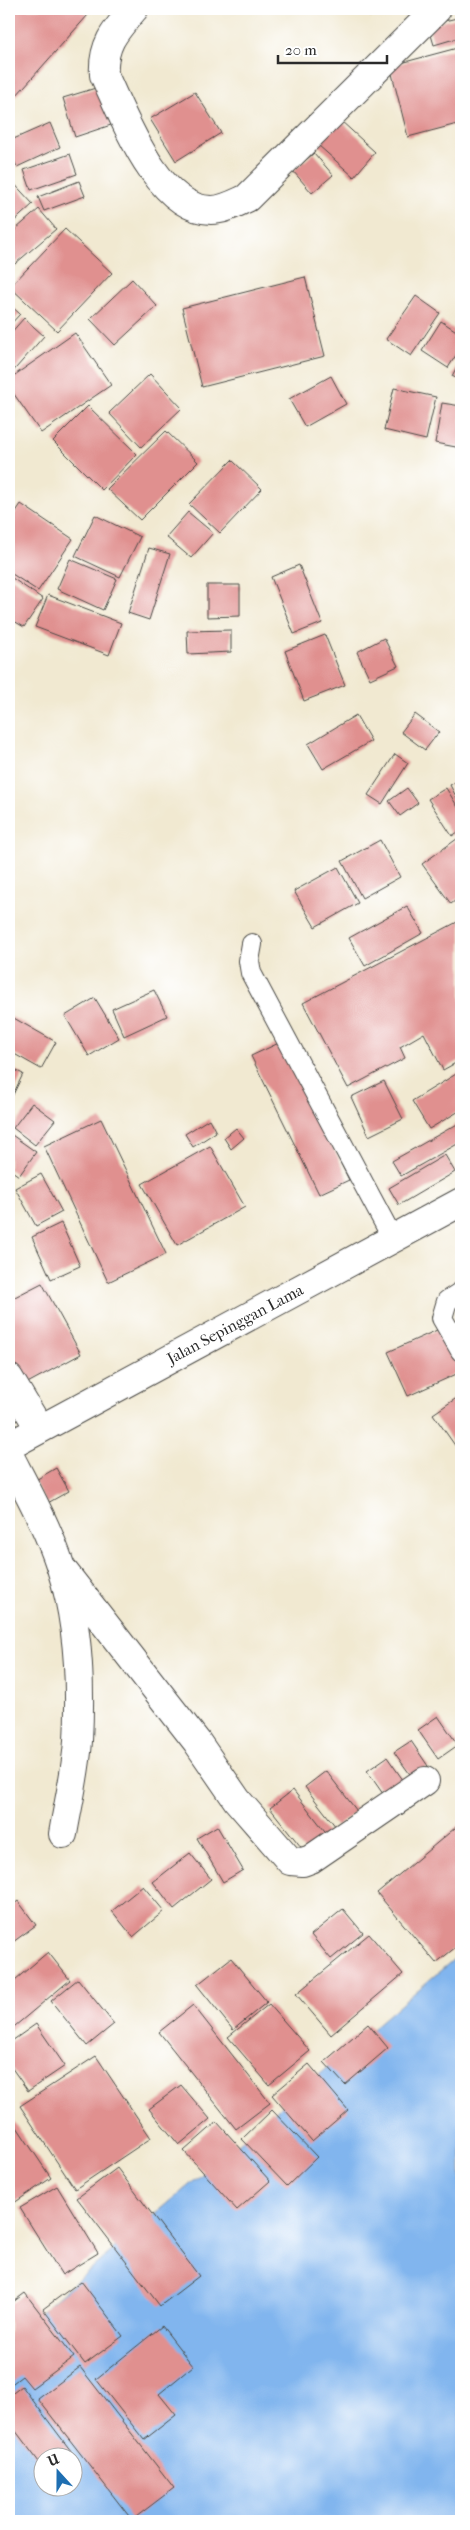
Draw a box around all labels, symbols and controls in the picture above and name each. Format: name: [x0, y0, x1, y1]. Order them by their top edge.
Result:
scale bar: [278, 32, 386, 64]
text: 20 m: [285, 41, 317, 59]
street label: Jalan Sepinggan Lama: [162, 1280, 307, 1369]
north arrow: [32, 2448, 82, 2498]
text: U: [44, 2450, 62, 2471]

